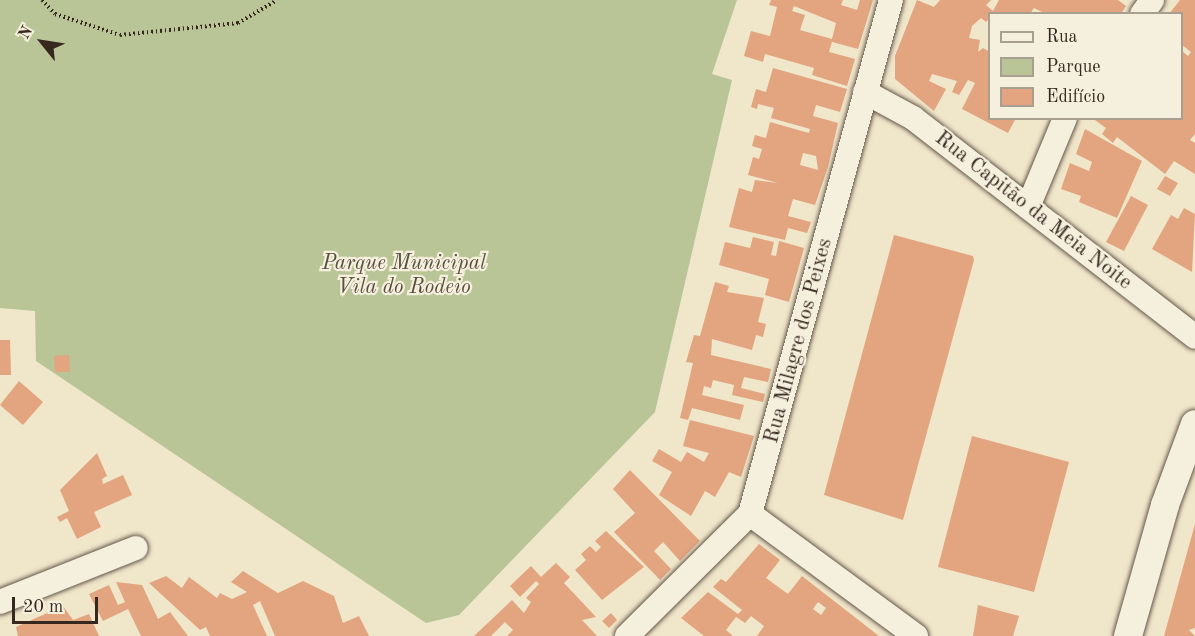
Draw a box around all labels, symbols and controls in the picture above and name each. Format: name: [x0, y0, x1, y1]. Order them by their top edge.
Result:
north arrow: [12, 12, 72, 72]
legend: [988, 12, 1183, 120]
text: N: [16, 24, 36, 42]
text: Rua: [1046, 28, 1077, 46]
text: Parque: [1046, 58, 1101, 76]
text: Edifício: [1046, 88, 1105, 106]
street label: Rua Capitão da Meia Noite: [929, 126, 1137, 296]
street label: Rua Milagre dos Peixes: [759, 236, 839, 446]
park label: Parque Municipal Vila do Rodeio: [322, 251, 486, 301]
scale bar: [15, 585, 100, 623]
text: 20 m: [23, 598, 63, 616]

